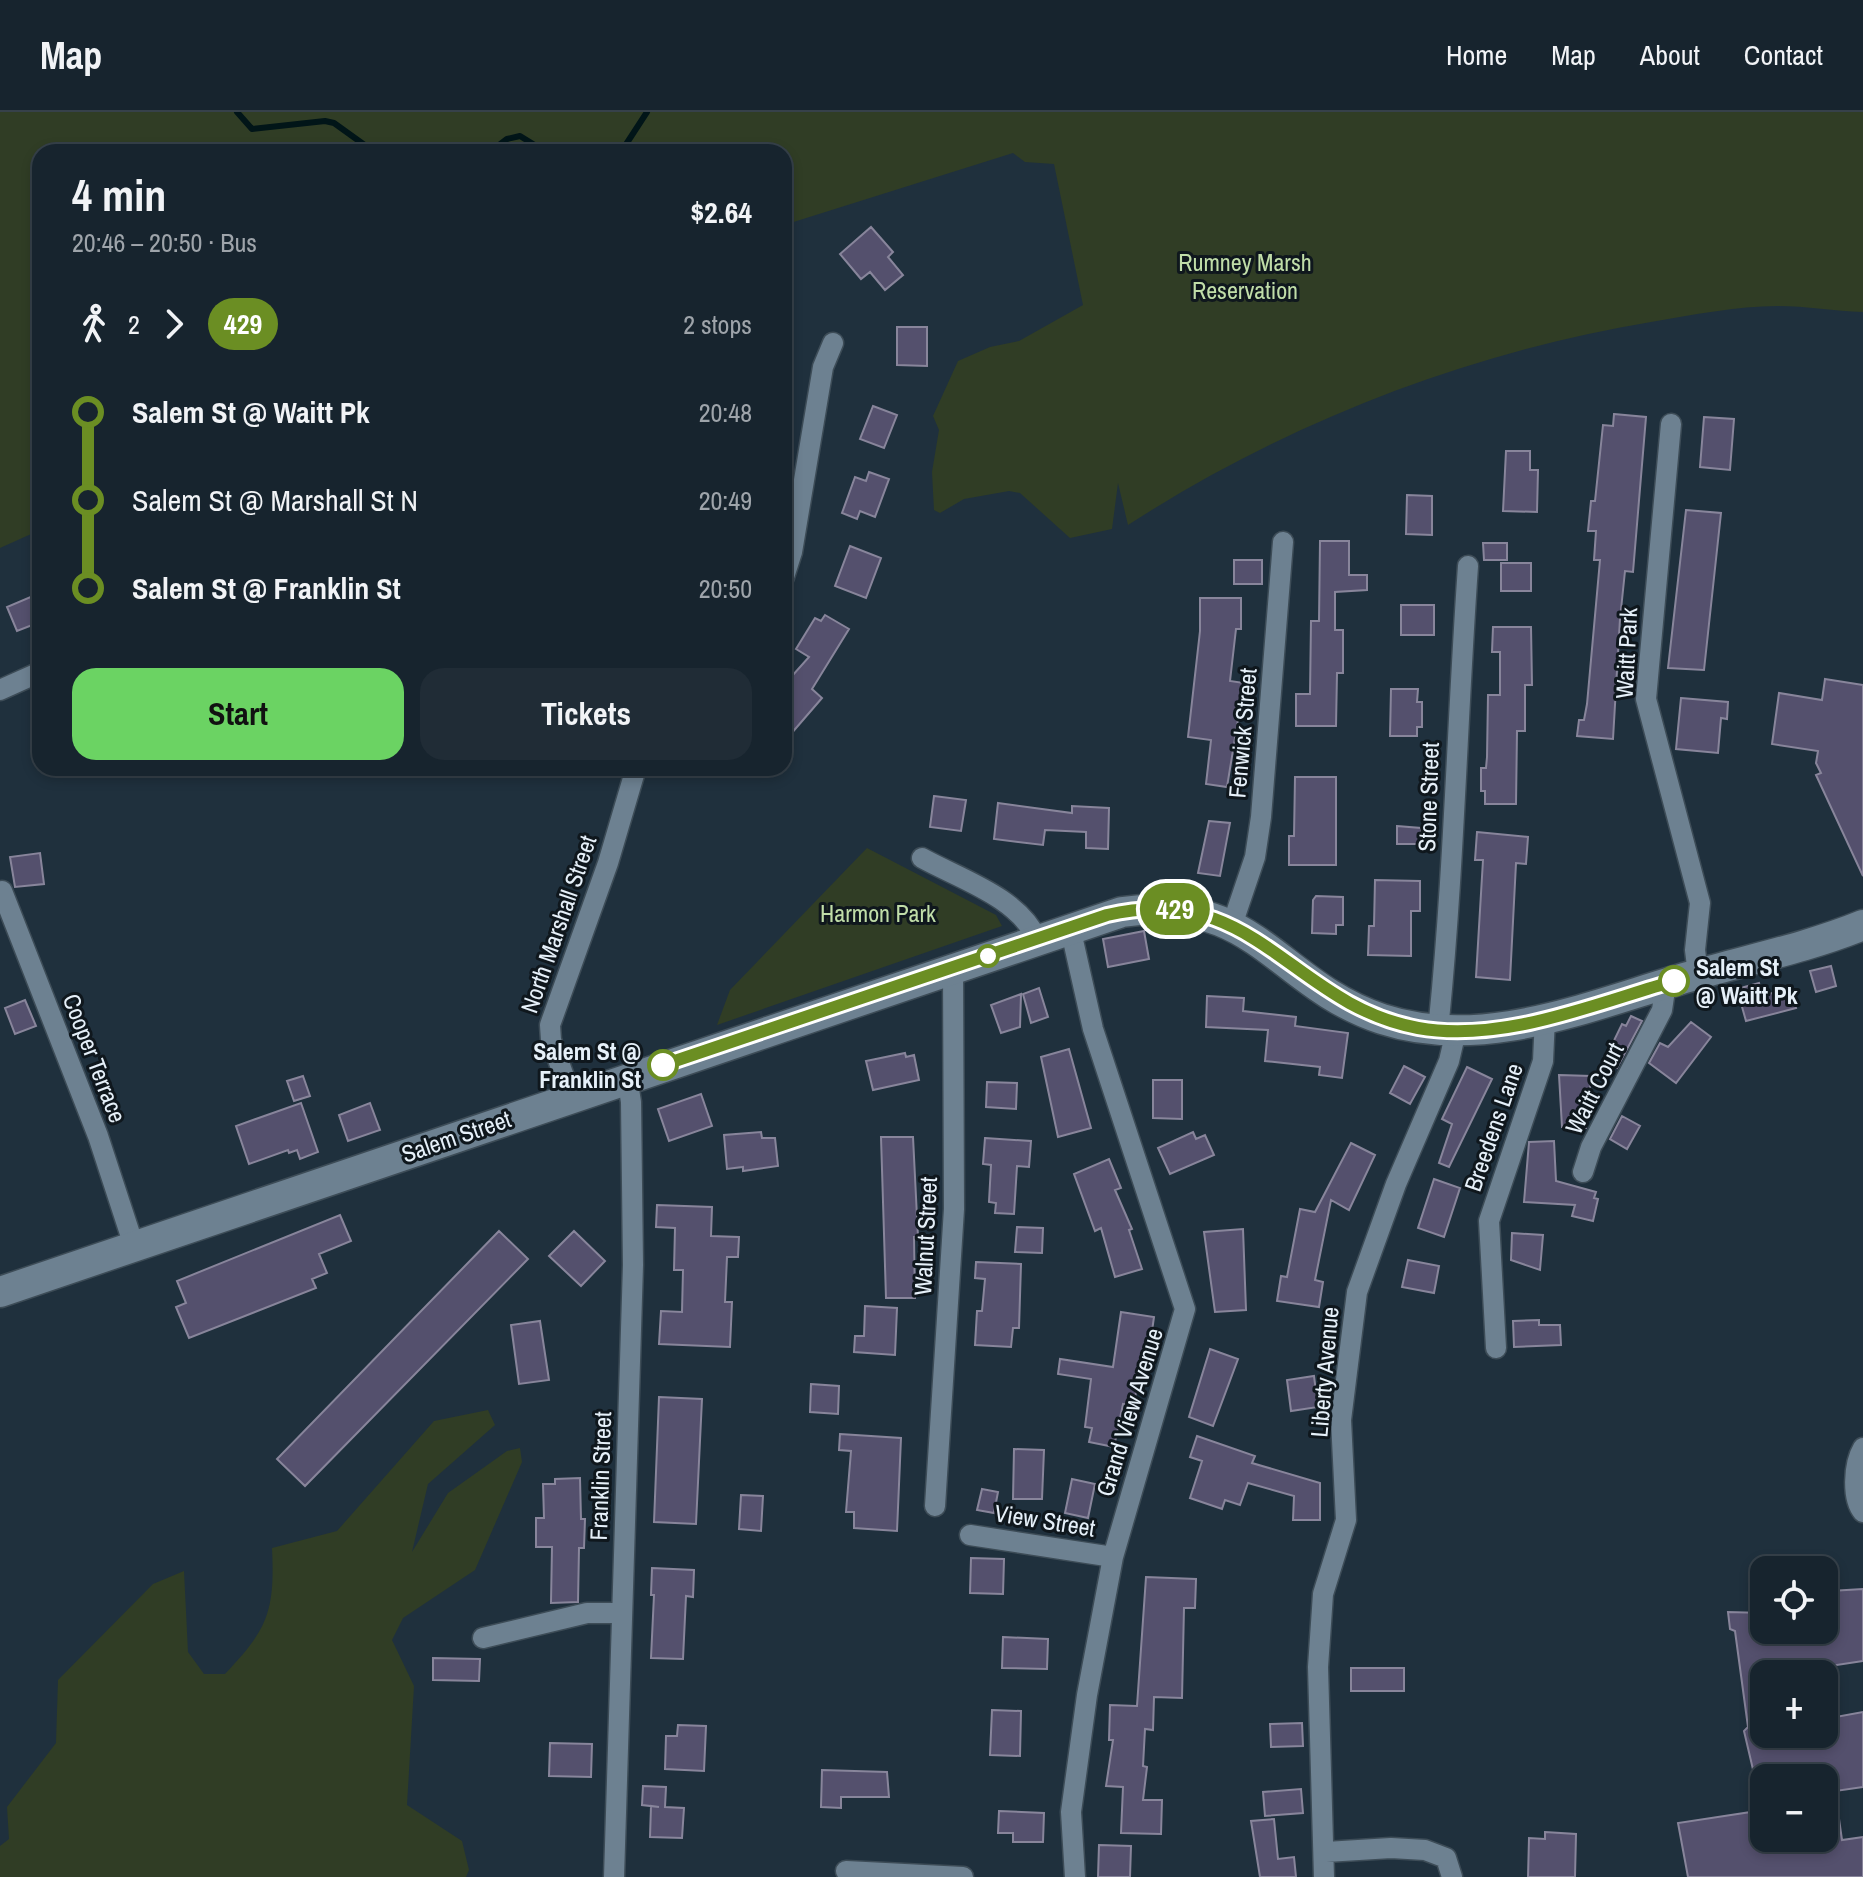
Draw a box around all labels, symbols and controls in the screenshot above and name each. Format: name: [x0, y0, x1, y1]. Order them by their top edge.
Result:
text: Map: [40, 30, 102, 81]
text: Home: [1446, 36, 1507, 74]
text: Map: [1551, 36, 1596, 74]
text: About: [1640, 36, 1700, 74]
text: Contact: [1744, 36, 1823, 74]
text: 4 min: [72, 165, 166, 225]
text: $2.64: [690, 192, 752, 232]
text: 20:46 – 20:50 · Bus: [72, 225, 257, 260]
park label: Rumney Marsh Reservation: [1178, 246, 1312, 306]
icon: walk: [72, 302, 116, 346]
icon: forward: [152, 302, 196, 346]
text: 429: [224, 305, 262, 343]
text: 2: [128, 307, 140, 342]
text: 2 stops: [683, 307, 752, 342]
text: Salem St @ Waitt Pk: [132, 392, 370, 432]
text: 20:48: [699, 395, 752, 430]
text: Salem St @ Marshall St N: [132, 480, 418, 520]
text: 20:49: [699, 483, 752, 518]
text: Salem St @ Franklin St: [132, 568, 401, 608]
text: 20:50: [699, 571, 752, 606]
street label: Waitt Park: [1608, 606, 1644, 699]
street label: Fenwick Street: [1220, 666, 1264, 799]
button: Start: [72, 668, 404, 760]
button: Tickets: [420, 668, 752, 760]
street label: Stone Street: [1410, 741, 1446, 852]
street label: North Marshall Street: [513, 830, 604, 1017]
line badge: 429: [1129, 883, 1221, 935]
text: 429: [1156, 890, 1194, 928]
park label: Harmon Park: [820, 897, 936, 929]
unlabelled marker: [977, 945, 999, 967]
place label: Salem St @ Waitt Pk: [1696, 951, 1798, 1011]
marker: Salem St @ Waitt Pk: [1659, 966, 1689, 996]
street label: Cooper Terrace: [56, 989, 134, 1127]
place label: Salem St @ Franklin St: [533, 1035, 641, 1095]
street label: Waitt Court: [1557, 1036, 1631, 1139]
marker: Salem St @ Franklin St: [648, 1050, 678, 1080]
street label: Breedens Lane: [1456, 1059, 1530, 1195]
street label: Salem Street: [397, 1102, 515, 1170]
street label: Walnut Street: [906, 1175, 944, 1296]
street label: Liberty Avenue: [1302, 1305, 1346, 1439]
street label: Grand View Avenue: [1088, 1324, 1170, 1500]
street label: Franklin Street: [582, 1410, 618, 1541]
street label: View Street: [992, 1496, 1098, 1544]
map controls: [1750, 1556, 1838, 1852]
button: locate: [1750, 1556, 1838, 1644]
button: +: [1750, 1660, 1838, 1748]
button: −: [1750, 1764, 1838, 1852]

